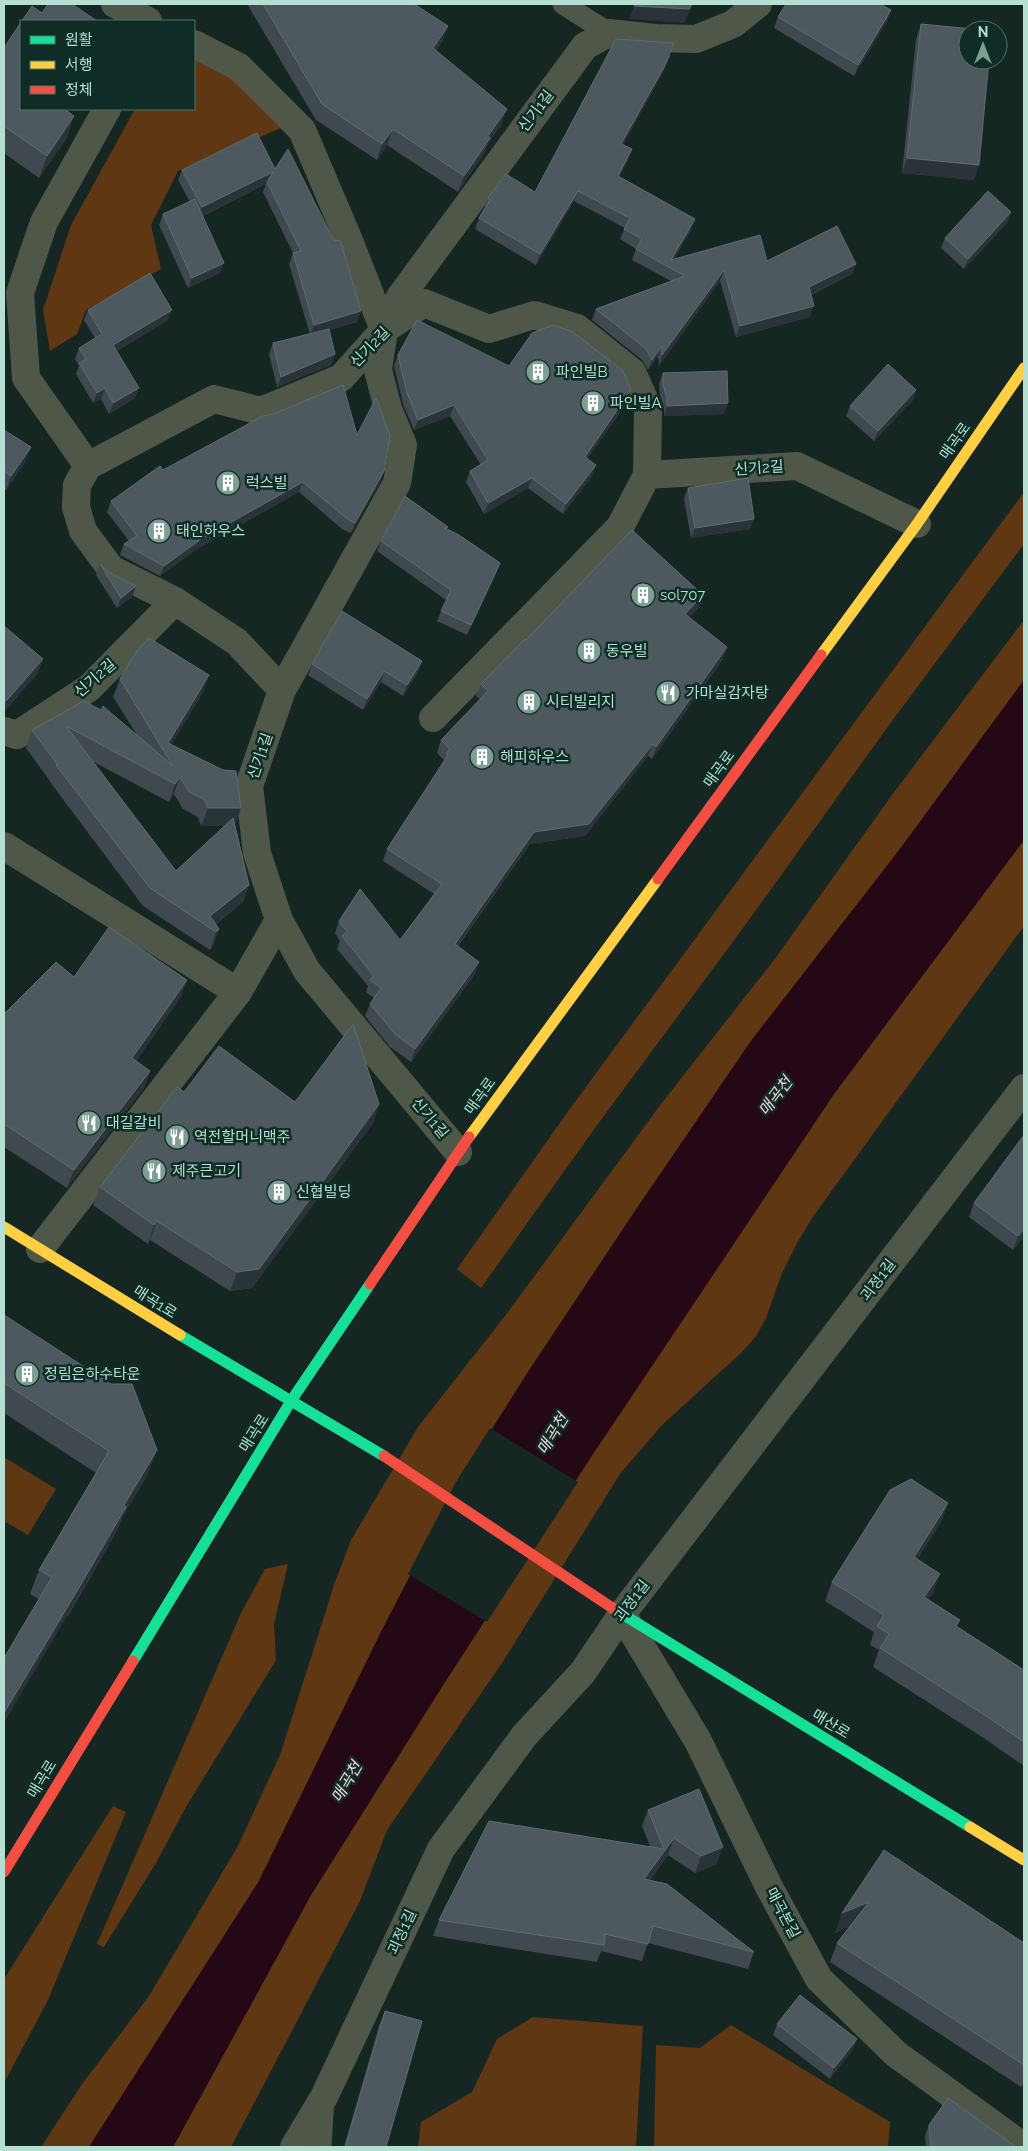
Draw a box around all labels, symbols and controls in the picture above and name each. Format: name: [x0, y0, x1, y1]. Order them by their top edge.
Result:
legend: [20, 20, 195, 110]
north arrow: [958, 20, 1008, 70]
text: N: [978, 24, 988, 40]
text: 원활: [65, 31, 93, 49]
text: 서행: [65, 56, 93, 74]
text: 정체: [65, 81, 93, 99]
street label: 신기1길: [514, 86, 558, 136]
street label: 신기2길: [346, 323, 394, 371]
building icon: 파인빌B: [525, 359, 551, 385]
place label: 파인빌B: [556, 363, 607, 381]
building icon: 파인빌A: [580, 390, 606, 416]
place label: 파인빌A: [610, 394, 662, 412]
street label: 매곡로: [936, 419, 974, 463]
street label: 신기2길: [734, 457, 784, 479]
building icon: 럭스빌: [215, 470, 241, 496]
place label: 럭스빌: [246, 474, 287, 492]
building icon: 태인하우스: [146, 518, 172, 544]
place label: 태인하우스: [176, 522, 245, 540]
building icon: sol707: [630, 582, 656, 608]
place label: sol707: [660, 586, 705, 604]
building icon: 동우빌: [576, 638, 602, 664]
place label: 동우빌: [606, 642, 647, 660]
street label: 신기2길: [71, 655, 119, 701]
restaurant icon: 가마실감자탕: [655, 680, 681, 706]
place label: 가마실감자탕: [686, 684, 769, 702]
building icon: 시티빌리지: [516, 689, 542, 715]
place label: 시티빌리지: [546, 693, 615, 711]
street label: 신기1길: [244, 730, 276, 782]
building icon: 해피하우스: [469, 744, 495, 770]
street label: 매곡로: [700, 747, 738, 791]
place label: 해피하우스: [500, 748, 569, 766]
water label: 매곡천: [755, 1071, 798, 1120]
street label: 매곡로: [461, 1074, 499, 1118]
street label: 신기1길: [408, 1094, 452, 1142]
restaurant icon: 대길갈비: [76, 1110, 102, 1136]
place label: 대길갈비: [106, 1114, 161, 1132]
restaurant icon: 역전할머니맥주: [164, 1124, 190, 1150]
place label: 역전할머니맥주: [194, 1128, 291, 1146]
restaurant icon: 제주큰고기: [141, 1158, 167, 1184]
place label: 제주큰고기: [172, 1162, 241, 1180]
building icon: 신협빌딩: [266, 1179, 292, 1205]
place label: 신협빌딩: [296, 1183, 351, 1201]
street label: 괴정1길: [856, 1255, 900, 1305]
street label: 매곡1로: [130, 1282, 180, 1322]
building icon: 정림은하수타운: [14, 1361, 40, 1387]
place label: 정림은하수타운: [44, 1365, 141, 1383]
water label: 매곡천: [533, 1408, 573, 1458]
street label: 매곡로: [235, 1411, 273, 1455]
street label: 괴정1길: [610, 1576, 654, 1626]
street label: 매산로: [809, 1706, 853, 1742]
water label: 매곡천: [327, 1756, 367, 1806]
street label: 매곡로: [24, 1757, 60, 1801]
street label: 매곡본길: [762, 1884, 804, 1942]
street label: 괴정1길: [384, 1907, 420, 1957]

